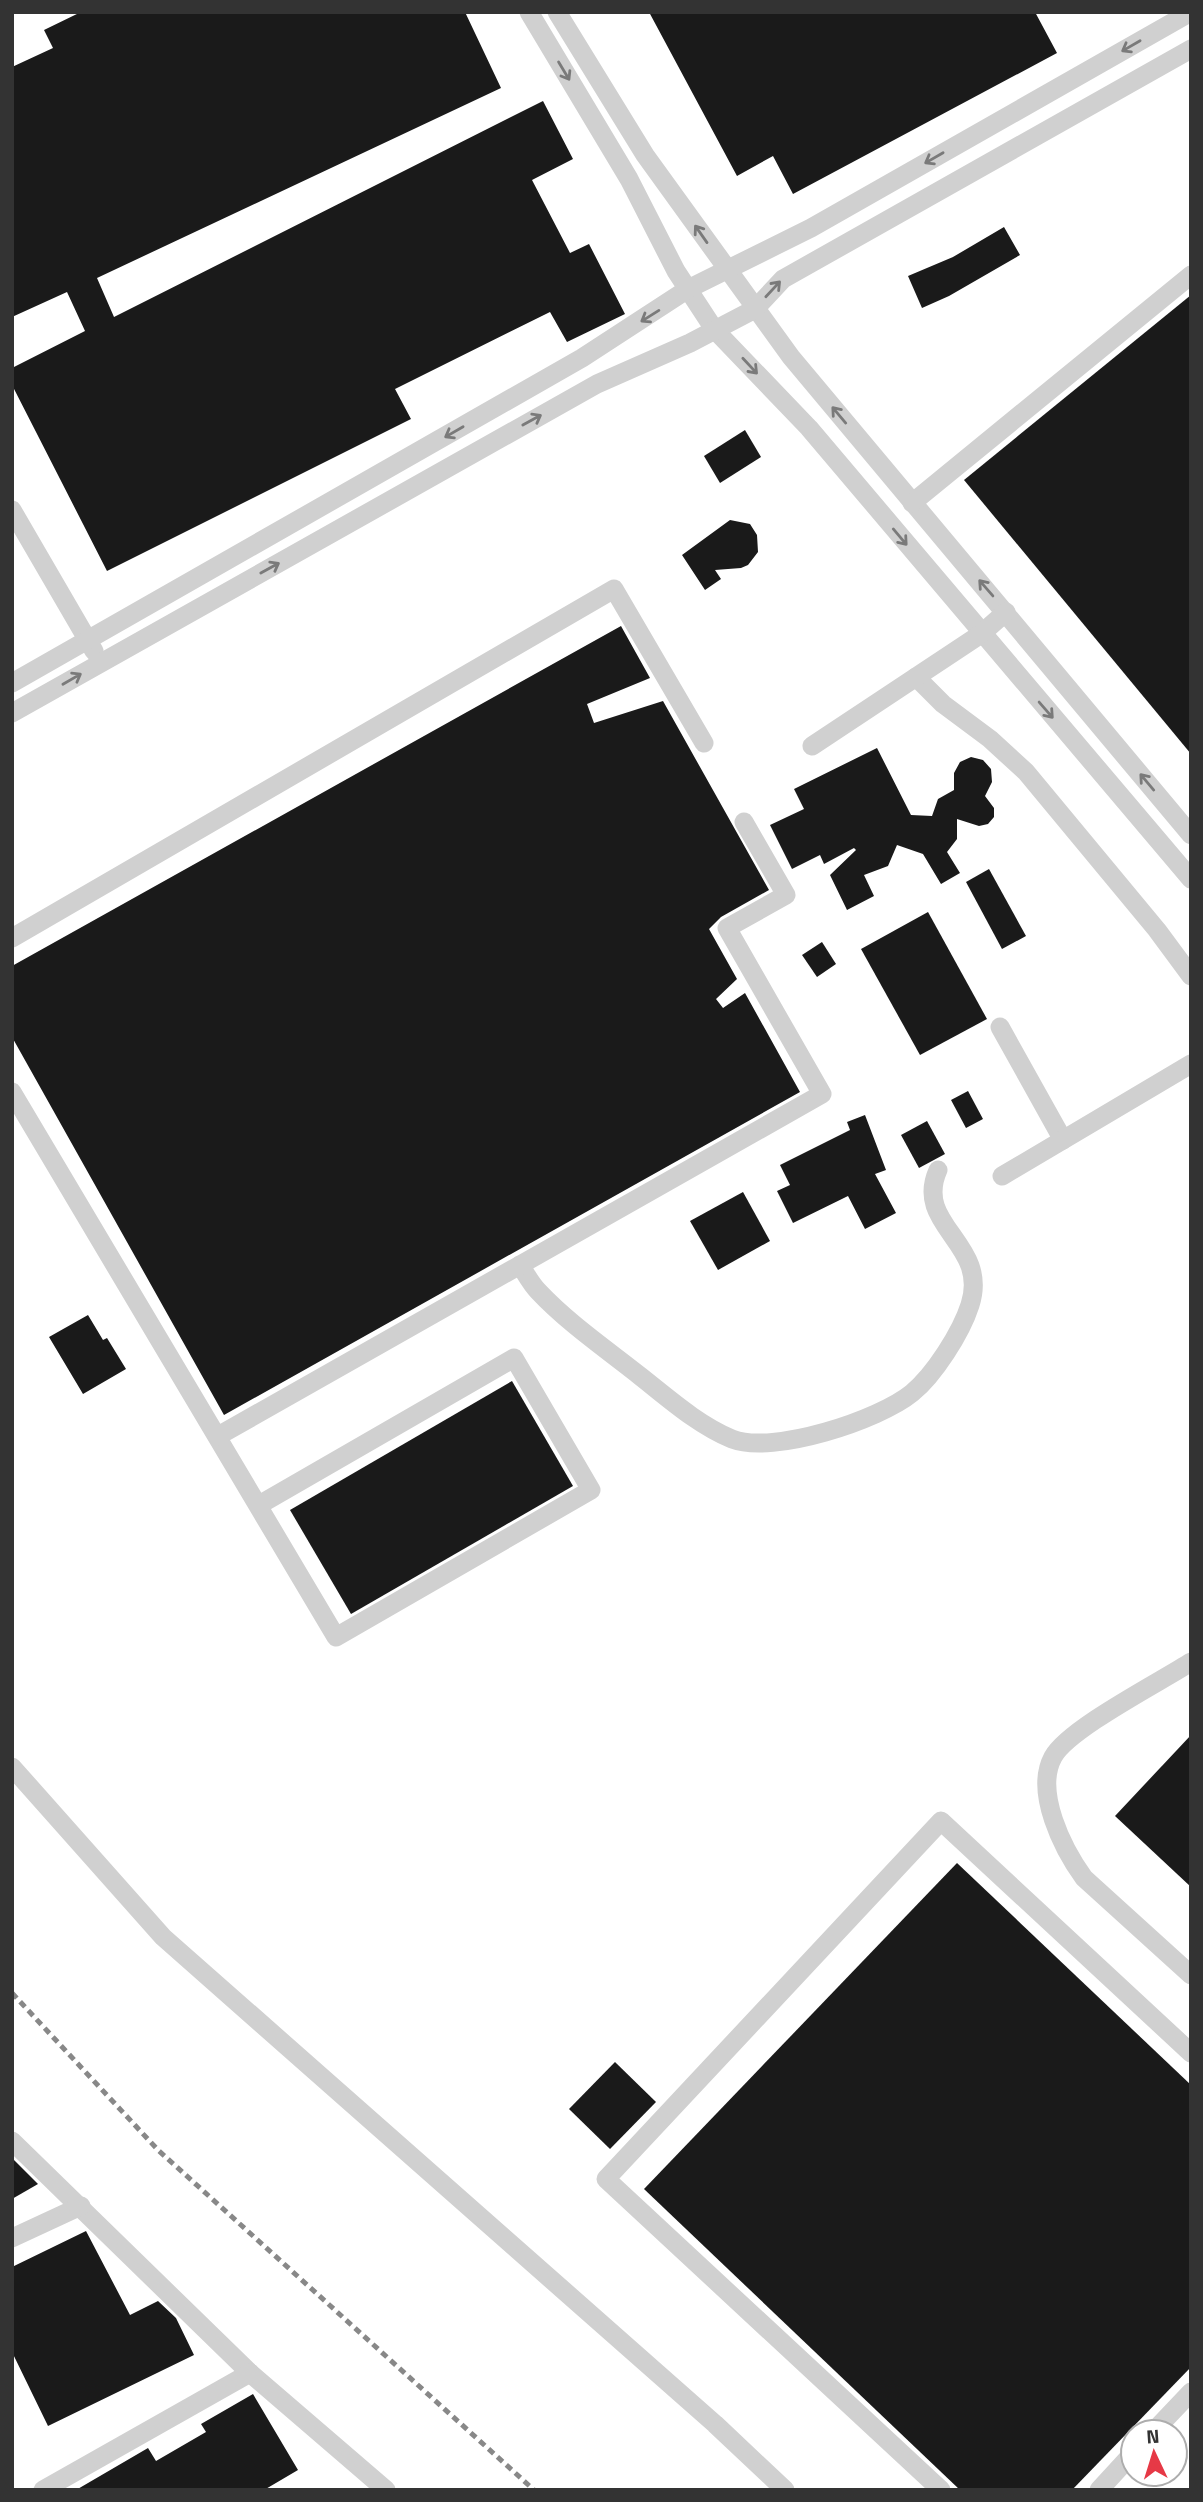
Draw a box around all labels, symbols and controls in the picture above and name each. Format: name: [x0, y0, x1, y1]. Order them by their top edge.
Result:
one-way arrow: [1122, 39, 1142, 53]
one-way arrow: [557, 60, 571, 80]
one-way arrow: [924, 151, 944, 165]
one-way arrow: [694, 225, 708, 244]
one-way arrow: [765, 281, 782, 298]
one-way arrow: [640, 310, 660, 324]
one-way arrow: [741, 357, 758, 374]
one-way arrow: [831, 406, 847, 424]
one-way arrow: [521, 413, 542, 426]
one-way arrow: [444, 425, 464, 439]
one-way arrow: [892, 527, 907, 545]
one-way arrow: [259, 561, 279, 575]
one-way arrow: [978, 580, 994, 598]
one-way arrow: [61, 672, 81, 686]
one-way arrow: [1038, 701, 1054, 719]
one-way arrow: [1139, 773, 1155, 791]
north arrow: [1119, 2418, 1189, 2488]
text: N: [1145, 2421, 1160, 2450]

